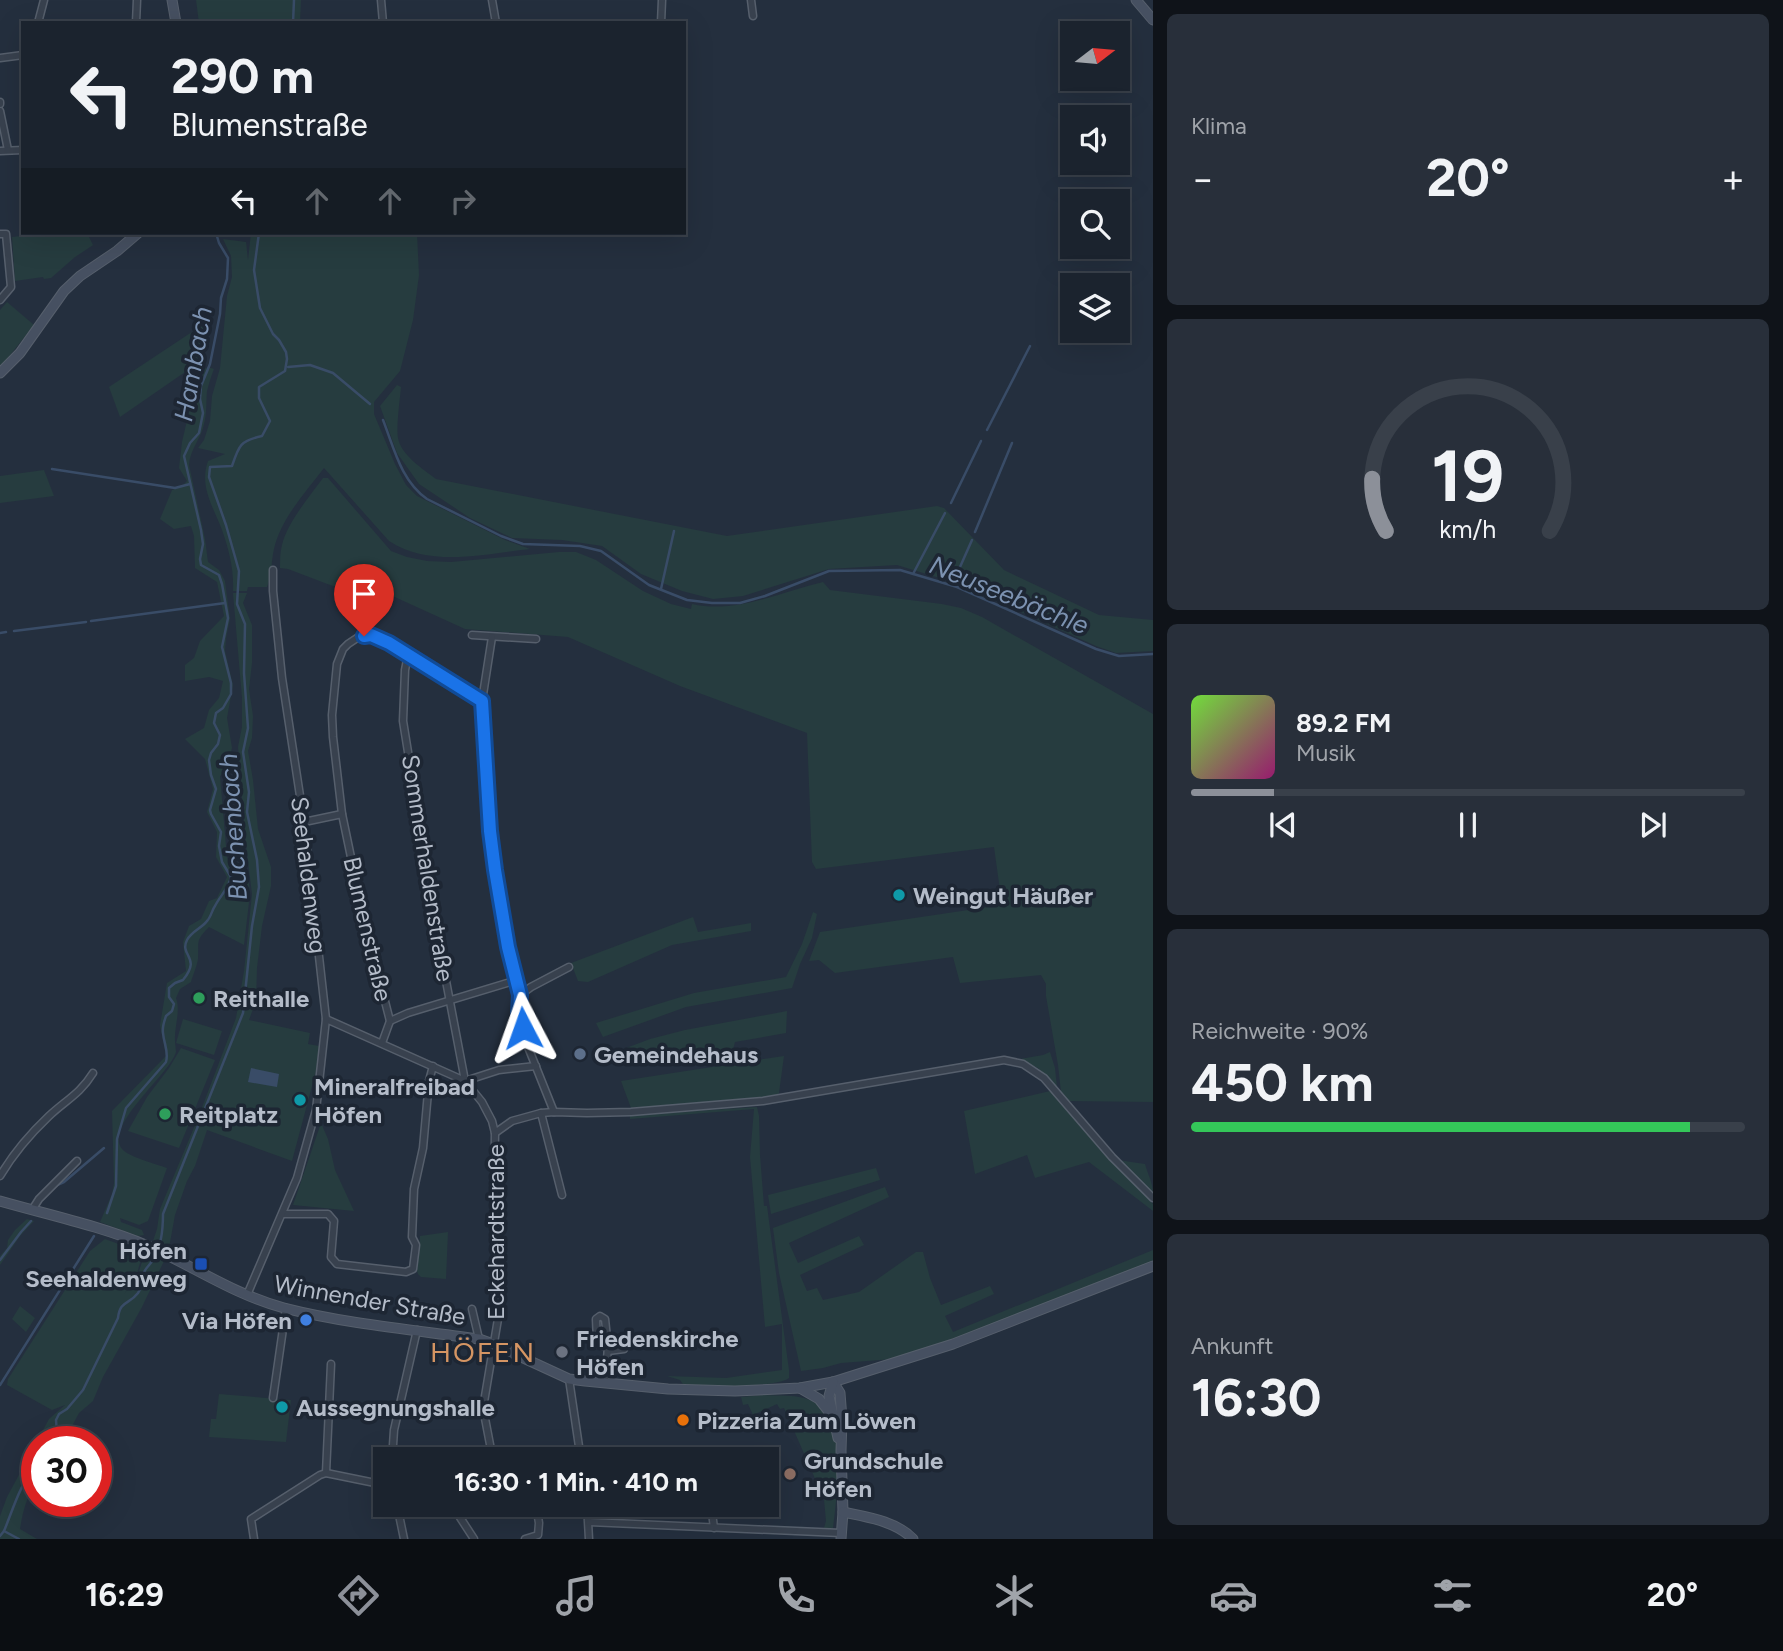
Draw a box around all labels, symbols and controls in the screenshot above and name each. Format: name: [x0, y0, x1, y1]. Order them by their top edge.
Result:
north arrow: [1060, 21, 1130, 91]
map controls: [1060, 21, 1130, 343]
text: 290 m: [171, 46, 314, 105]
icon: left: [56, 49, 147, 140]
button: sound: [1060, 105, 1130, 175]
text: Blumenstraße: [171, 106, 368, 144]
text: Klima: [1191, 112, 1247, 140]
text: 20°: [1426, 147, 1510, 209]
text: −: [1191, 156, 1215, 202]
text: +: [1721, 156, 1745, 202]
icon: left: [225, 182, 263, 220]
icon: ahead: [298, 182, 336, 220]
icon: ahead: [371, 182, 409, 220]
icon: right: [444, 182, 482, 220]
button: search: [1060, 189, 1130, 259]
button: layers: [1060, 273, 1130, 343]
water label: Hambach: [167, 304, 219, 424]
text: 19: [1432, 432, 1504, 519]
text: km/h: [1439, 513, 1497, 543]
water label: Neuseebächle: [925, 549, 1093, 641]
pin: [334, 564, 394, 636]
icon: arrive: [345, 575, 383, 613]
text: 89.2 FM: [1296, 707, 1391, 739]
text: Musik: [1296, 739, 1356, 767]
street label: Sommerhaldenstraße: [396, 752, 460, 984]
water label: Buchenbach: [212, 753, 254, 901]
street label: Seehaldenweg: [285, 795, 333, 955]
icon: previous: [1264, 806, 1302, 844]
icon: pause: [1449, 806, 1487, 844]
icon: next: [1634, 806, 1672, 844]
street label: Blumenstraße: [337, 854, 399, 1004]
place label: Weingut Häußer: [913, 881, 1093, 910]
marker: Weingut Häußer: [891, 887, 907, 903]
place label: Reithalle: [213, 984, 309, 1013]
marker: Reithalle: [191, 990, 207, 1006]
position arrow: [486, 991, 560, 1065]
text: Reichweite · 90%: [1191, 1017, 1368, 1045]
place label: Gemeindehaus: [594, 1040, 758, 1069]
marker: Gemeindehaus: [572, 1046, 588, 1062]
text: 450 km: [1191, 1052, 1374, 1114]
place label: Mineralfreibad Höfen: [314, 1072, 475, 1129]
marker: Mineralfreibad Höfen: [292, 1092, 308, 1108]
place label: Reitplatz: [179, 1100, 278, 1129]
marker: Reitplatz: [157, 1106, 173, 1122]
street label: Eckehardtstraße: [481, 1144, 510, 1320]
place label: Höfen Seehaldenweg: [25, 1236, 187, 1293]
marker: Höfen Seehaldenweg: [193, 1256, 209, 1272]
street label: Winnender Straße: [272, 1269, 468, 1331]
place label: Via Höfen: [182, 1306, 292, 1335]
marker: Via Höfen: [298, 1312, 314, 1328]
place label: Friedenskirche Höfen: [576, 1324, 739, 1381]
text: Ankunft: [1191, 1332, 1273, 1360]
district label: HÖFEN: [430, 1335, 536, 1369]
marker: Friedenskirche Höfen: [554, 1344, 570, 1360]
text: 16:30: [1191, 1367, 1321, 1429]
place label: Aussegnungshalle: [296, 1393, 495, 1422]
marker: Aussegnungshalle: [274, 1399, 290, 1415]
place label: Pizzeria Zum Löwen: [697, 1406, 916, 1435]
marker: Pizzeria Zum Löwen: [675, 1412, 691, 1428]
speed limit sign: 30: [21, 1426, 112, 1517]
place label: Grundschule Höfen: [804, 1446, 943, 1503]
text: 16:30 · 1 Min. · 410 m: [454, 1466, 698, 1498]
marker: Grundschule Höfen: [782, 1466, 798, 1482]
icon: directions: [334, 1571, 383, 1620]
icon: music: [552, 1571, 601, 1620]
icon: phone: [771, 1571, 820, 1620]
icon: climate: [990, 1571, 1039, 1620]
icon: car: [1209, 1571, 1258, 1620]
icon: filters: [1428, 1571, 1477, 1620]
text: 16:29: [85, 1576, 164, 1614]
text: 20°: [1647, 1576, 1698, 1614]

